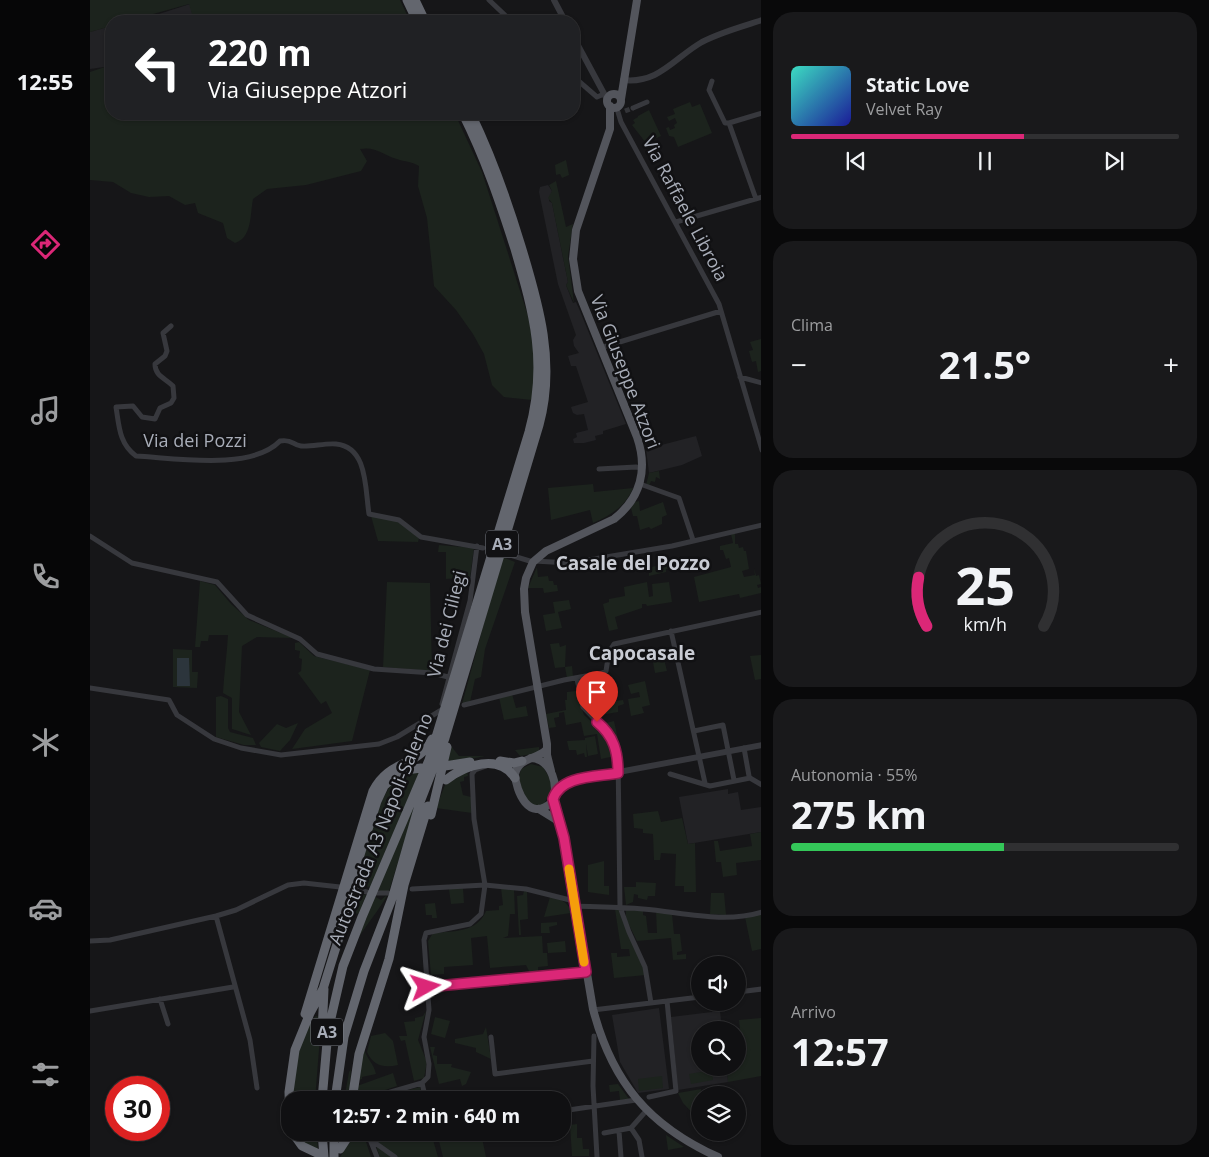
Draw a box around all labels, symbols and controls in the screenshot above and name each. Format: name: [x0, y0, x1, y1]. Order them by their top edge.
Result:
text: 220 m: [208, 29, 312, 76]
icon: left: [125, 35, 190, 100]
text: 12:55: [17, 66, 73, 96]
text: Static Love: [866, 72, 969, 98]
text: Via Giuseppe Atzori: [208, 74, 407, 104]
text: Velvet Ray: [866, 98, 942, 120]
street label: Via Raffaele Libroia: [638, 132, 734, 285]
icon: previous: [842, 147, 870, 175]
icon: pause: [971, 147, 999, 175]
icon: next: [1100, 147, 1128, 175]
icon: directions: [28, 227, 63, 262]
street label: Via Giuseppe Atzori: [586, 291, 666, 452]
text: Clima: [791, 314, 833, 336]
text: 21.5°: [939, 338, 1031, 390]
text: −: [791, 345, 807, 383]
text: +: [1163, 345, 1179, 383]
icon: music: [28, 393, 63, 428]
street label: Via dei Pozzi: [143, 428, 247, 452]
road number: A3: [486, 530, 518, 558]
text: 25: [955, 549, 1015, 620]
district label: Casale del Pozzo: [556, 550, 710, 576]
icon: phone: [28, 559, 63, 594]
street label: Via dei Ciliegi: [421, 568, 471, 680]
text: km/h: [963, 612, 1007, 636]
district label: Capocasale: [589, 640, 695, 666]
pin: [576, 671, 618, 722]
icon: arrive: [583, 678, 611, 706]
street label: Autostrada A3 Napoli-Salerno: [322, 709, 438, 948]
icon: climate: [28, 725, 63, 760]
text: Autonomia · 55%: [791, 764, 917, 786]
text: 275 km: [791, 788, 927, 840]
icon: car: [28, 891, 63, 926]
map controls: [691, 956, 746, 1141]
button: sound: [691, 956, 746, 1011]
position arrow: [399, 960, 451, 1012]
text: Arrivo: [791, 1001, 836, 1023]
road number: A3: [311, 1019, 343, 1046]
button: search: [691, 1021, 746, 1076]
text: 12:57: [791, 1025, 889, 1077]
icon: filters: [28, 1057, 63, 1092]
speed limit sign: 30: [105, 1076, 170, 1141]
button: layers: [691, 1086, 746, 1141]
text: 12:57 · 2 min · 640 m: [332, 1103, 520, 1129]

